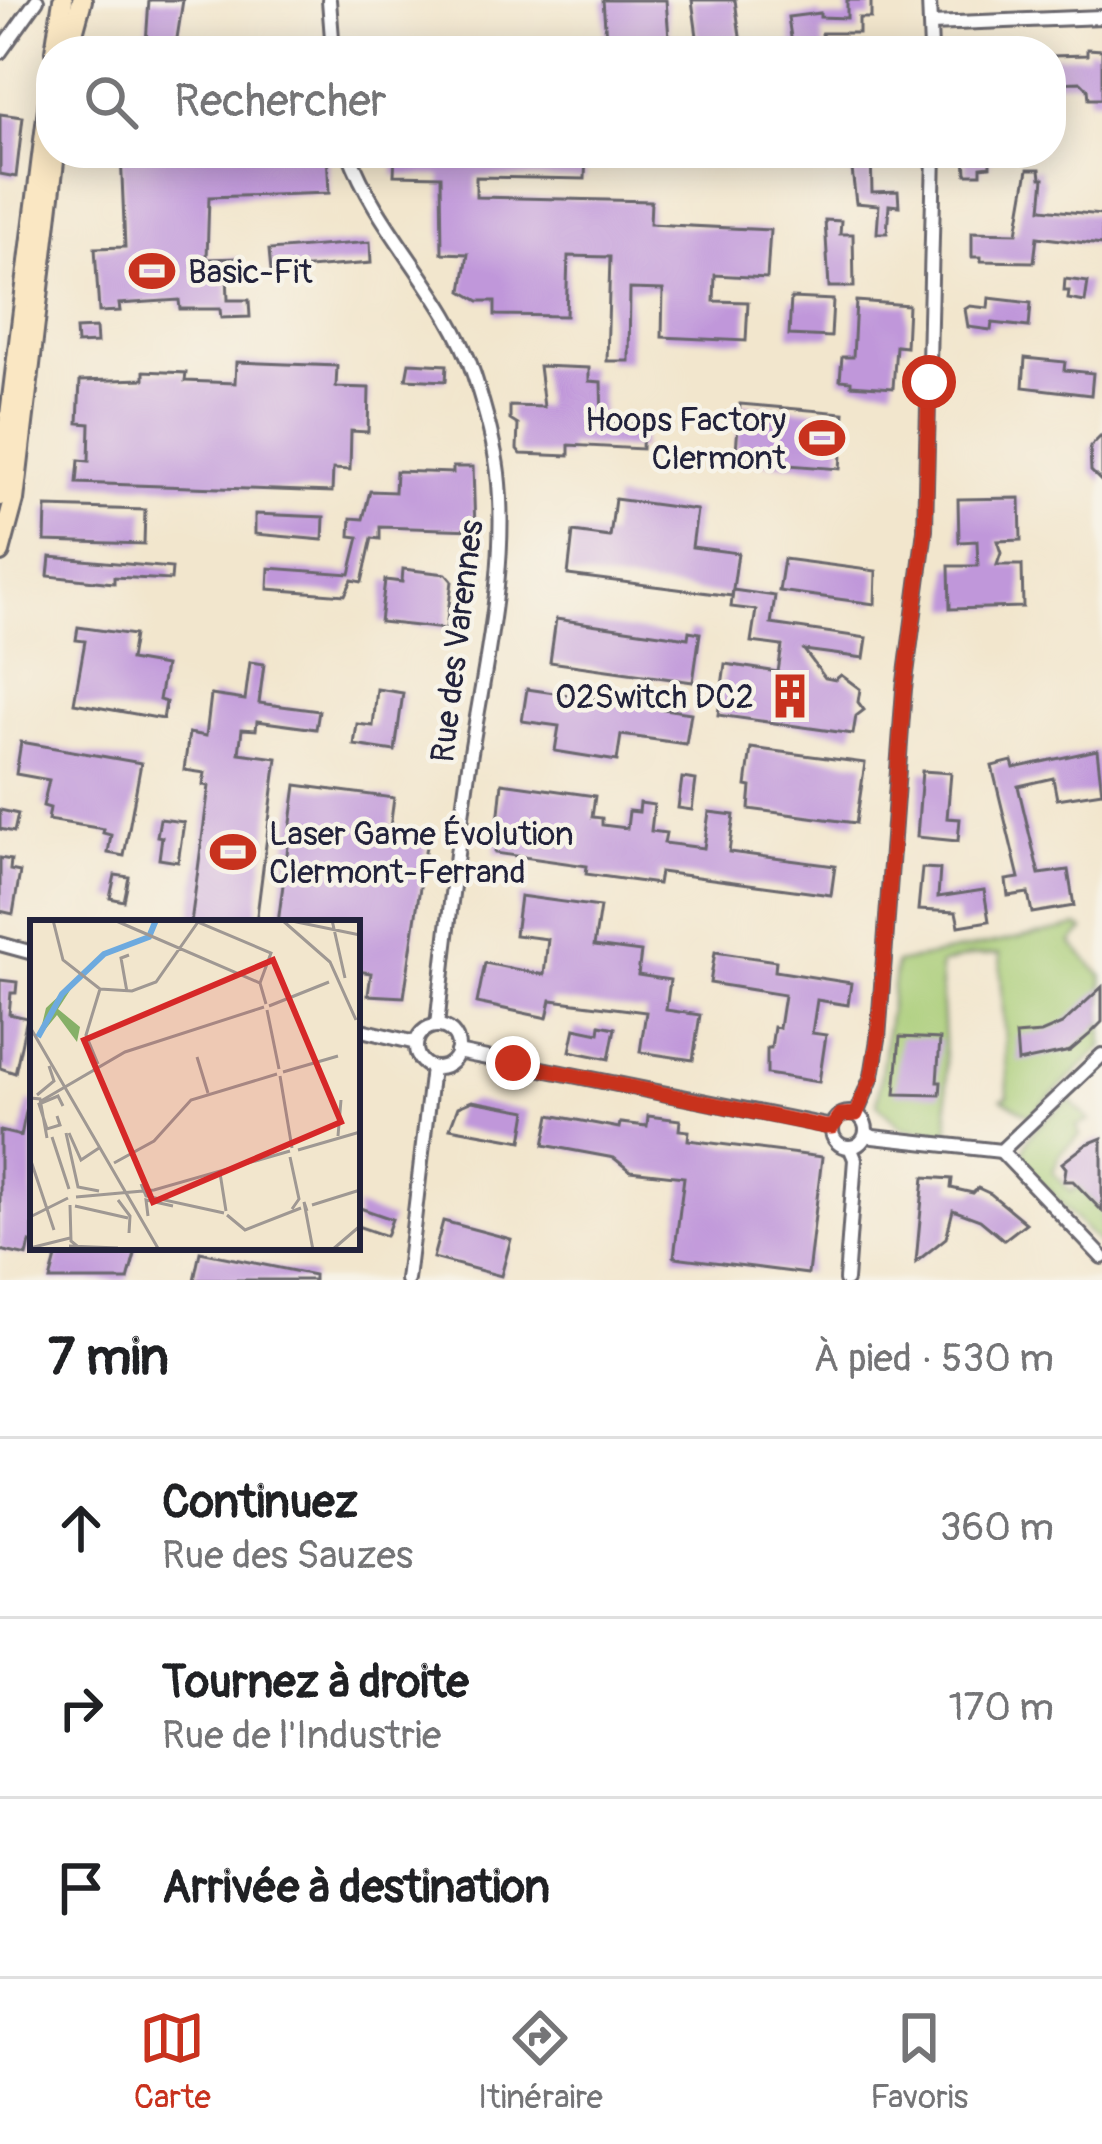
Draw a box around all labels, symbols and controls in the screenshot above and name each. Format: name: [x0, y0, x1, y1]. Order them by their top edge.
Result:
search box: [36, 36, 1066, 168]
icon: search: [78, 69, 144, 135]
text: Rechercher: [174, 74, 387, 130]
sports icon: Basic-Fit: [127, 246, 177, 296]
place label: Basic-Fit: [188, 252, 313, 293]
route start: [902, 355, 956, 409]
place label: Hoops Factory Clermont: [585, 400, 787, 479]
sports icon: Hoops Factory Clermont: [797, 413, 847, 463]
street label: Rue des Varennes: [422, 517, 493, 765]
building icon: O2Switch DC2: [765, 671, 815, 721]
place label: O2Switch DC2: [555, 677, 754, 718]
place label: Laser Game Évolution Clermont-Ferrand: [269, 814, 574, 893]
sports icon: Laser Game Évolution Clermont-Ferrand: [208, 827, 258, 877]
inset map: [30, 920, 360, 1250]
route end: [486, 1036, 540, 1090]
text: 7 min: [48, 1326, 169, 1390]
text: À pied · 530 m: [813, 1334, 1054, 1383]
text: Continuez: [162, 1475, 358, 1531]
icon: ahead: [48, 1495, 114, 1561]
text: 360 m: [940, 1503, 1054, 1552]
text: Rue des Sauzes: [162, 1531, 413, 1580]
text: Tournez à droite: [162, 1655, 469, 1711]
icon: right: [48, 1675, 114, 1741]
text: 170 m: [948, 1683, 1054, 1732]
text: Rue de l'Industrie: [162, 1711, 441, 1760]
icon: arrive: [48, 1855, 114, 1921]
text: Arrivée à destination: [162, 1860, 550, 1916]
tab: Carte: [134, 2005, 211, 2118]
tab: Itinéraire: [478, 2005, 603, 2118]
tab: Favoris: [870, 2005, 968, 2118]

